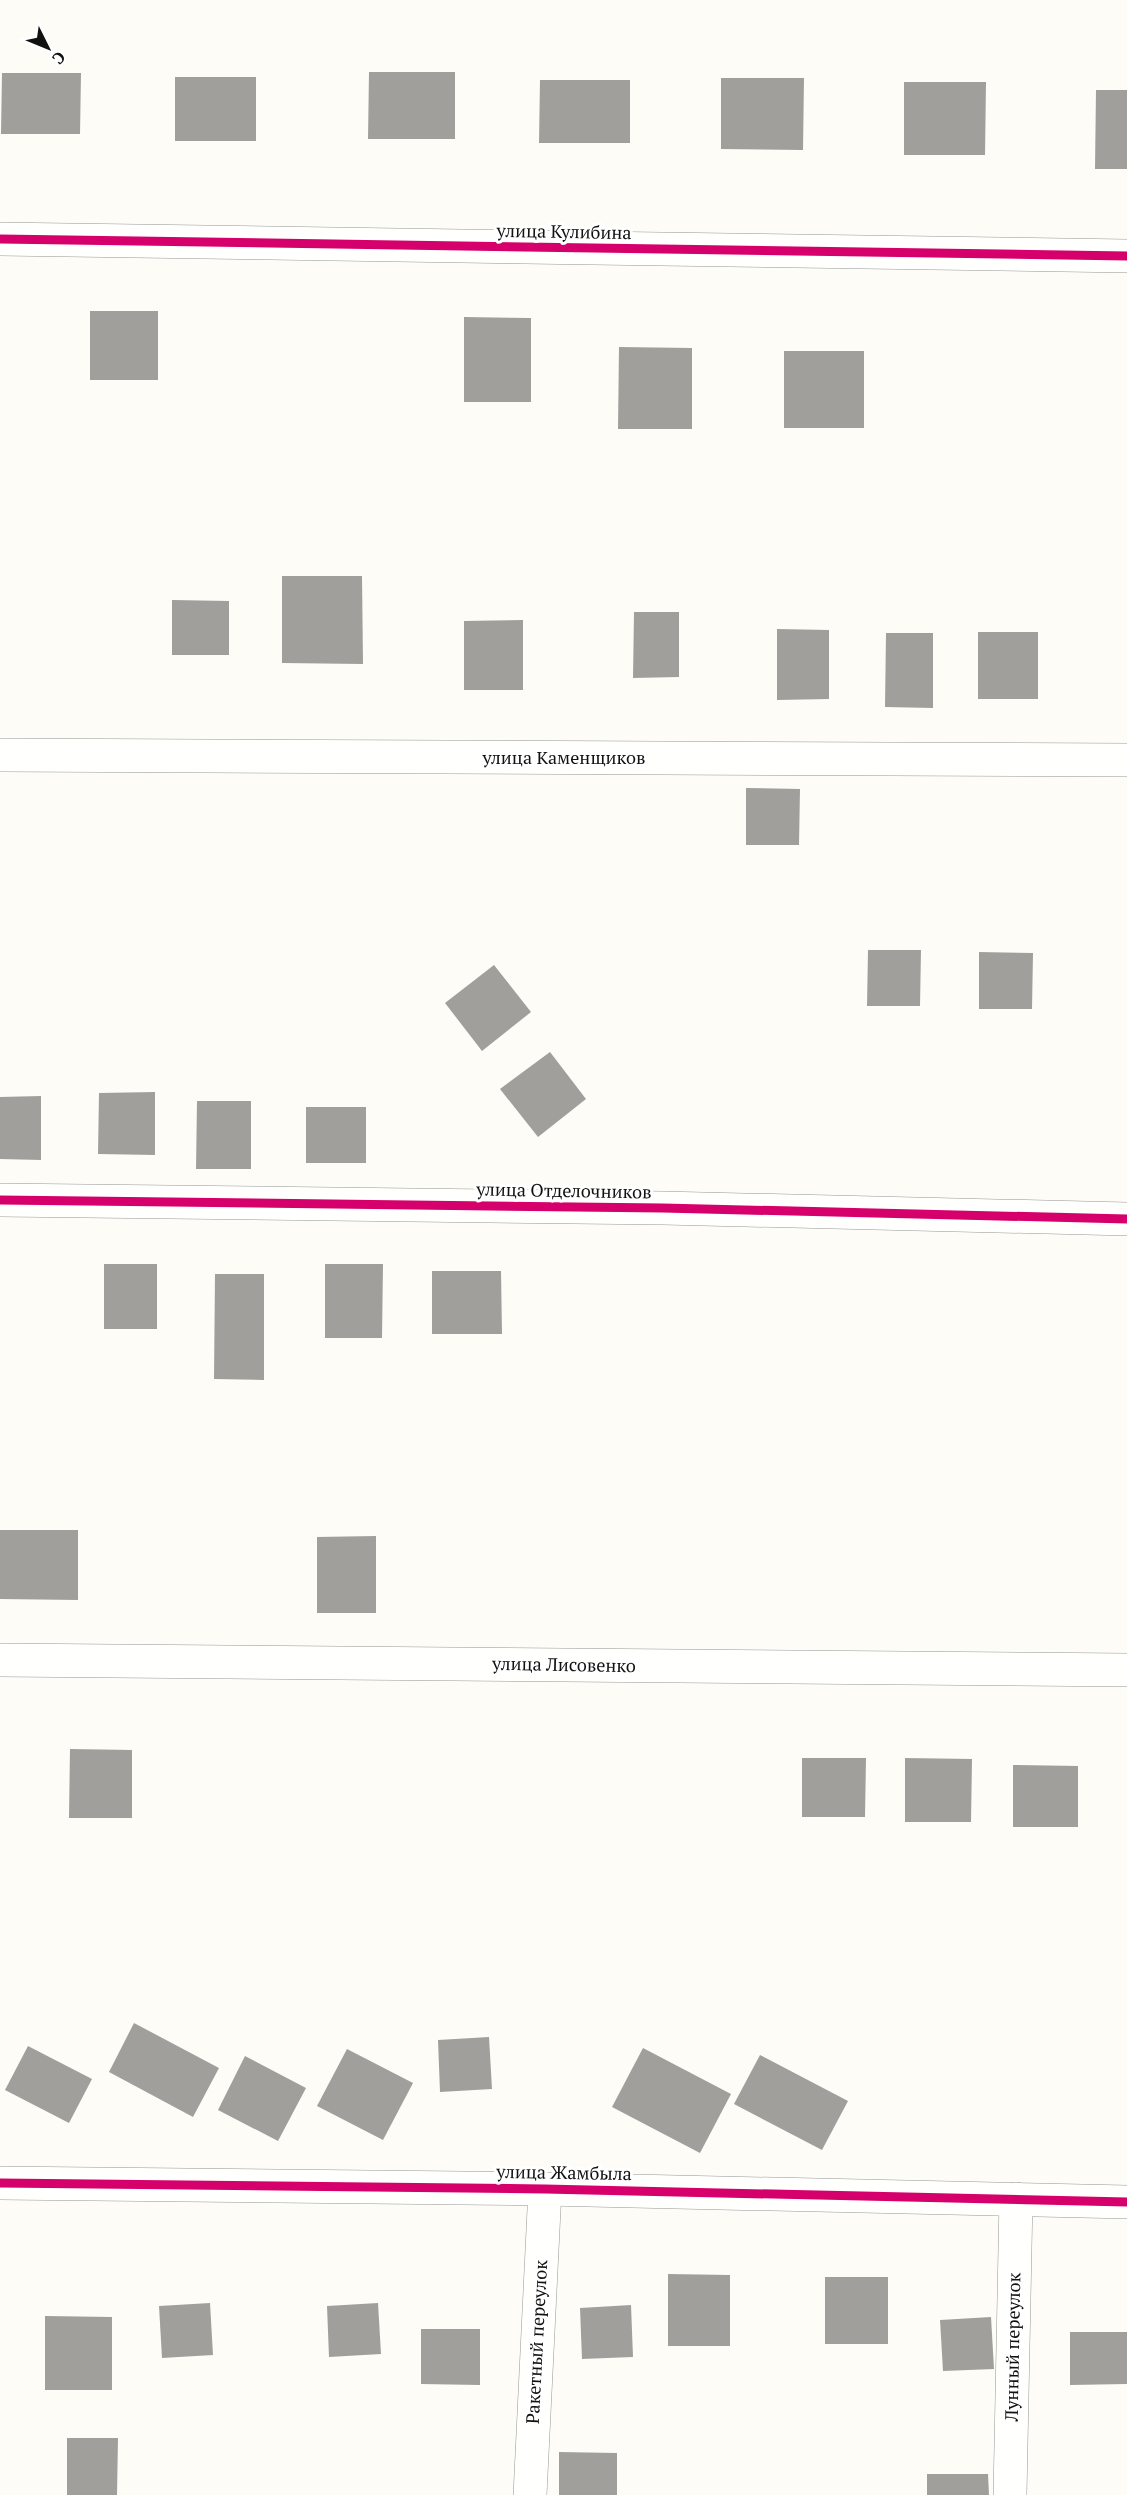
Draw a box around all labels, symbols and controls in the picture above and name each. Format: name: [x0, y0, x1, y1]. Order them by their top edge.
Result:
north arrow: [18, 18, 78, 78]
text: С: [47, 47, 71, 70]
street label: улица Кулибина: [495, 218, 632, 244]
street label: улица Каменщиков: [481, 745, 646, 769]
street label: улица Отделочников: [475, 1176, 652, 1204]
street label: улица Лисовенко: [491, 1651, 636, 1677]
street label: улица Жамбыла: [495, 2159, 632, 2185]
street label: Ракетный переулок: [520, 2259, 552, 2425]
street label: Лунный переулок: [999, 2272, 1025, 2423]

